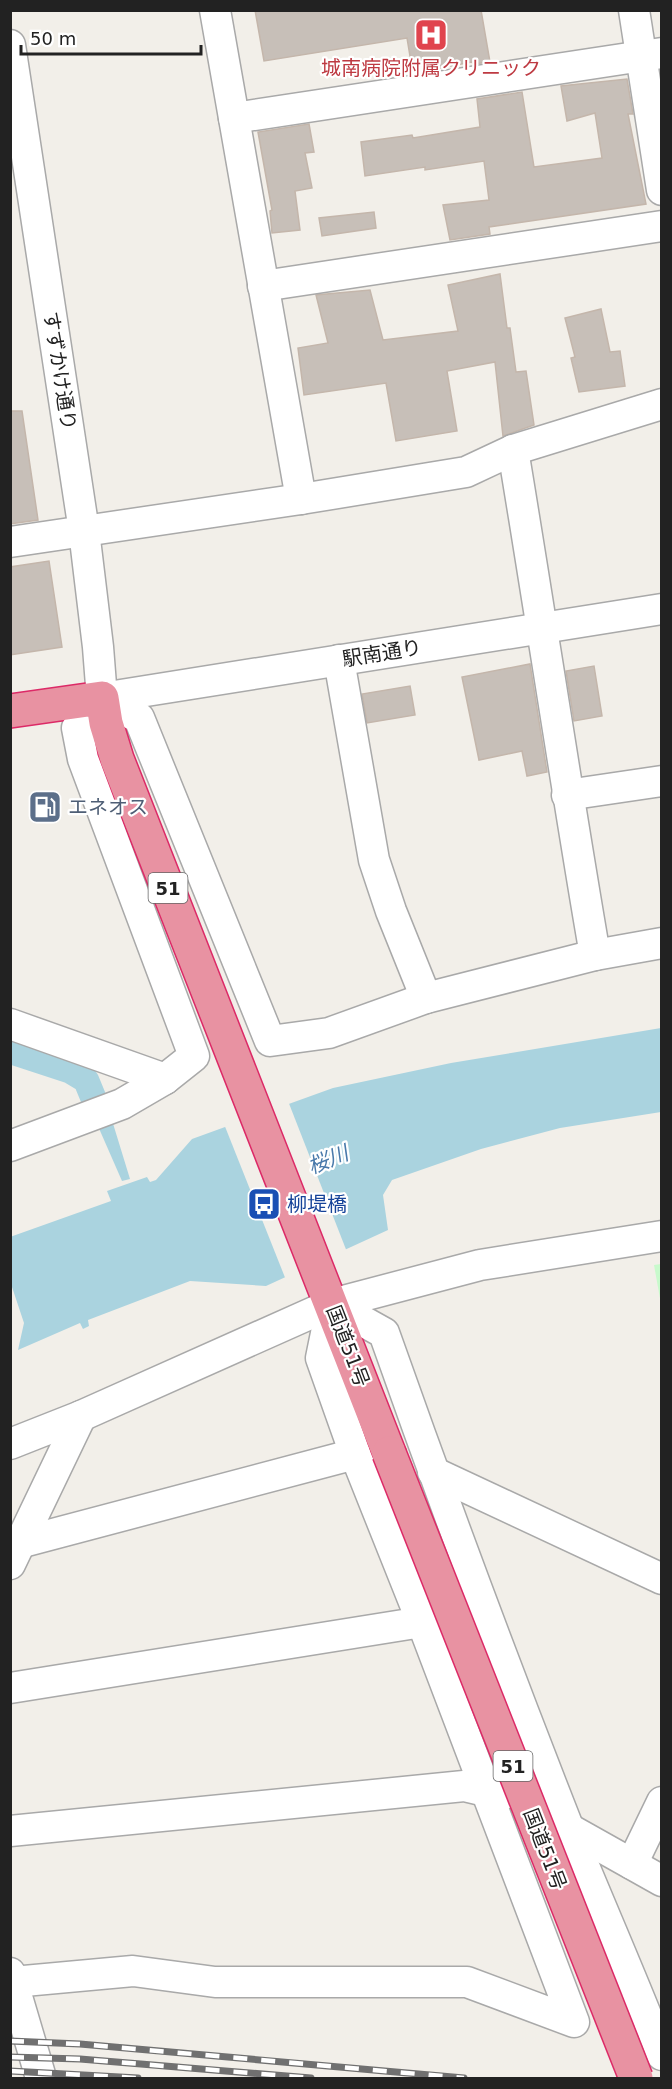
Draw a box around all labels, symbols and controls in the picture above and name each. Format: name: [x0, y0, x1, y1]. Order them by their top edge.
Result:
hospital icon: 城南病院附属クリニック: [413, 17, 449, 53]
scale bar: [21, 18, 201, 56]
text: 50 m: [30, 28, 76, 49]
place label: 城南病院附属クリニック: [321, 56, 541, 80]
street label: すずかけ通り: [39, 310, 81, 432]
street label: 駅南通り: [341, 635, 423, 671]
fuel station icon: エネオス: [27, 789, 63, 825]
place label: エネオス: [68, 795, 148, 819]
road number: 51: [148, 873, 188, 903]
water label: 桜川: [304, 1140, 354, 1179]
bus stop icon: 柳堤橋: [246, 1186, 282, 1222]
place label: 柳堤橋: [287, 1192, 347, 1216]
street label: 国道51号: [321, 1302, 375, 1390]
road number: 51: [494, 1751, 532, 1781]
street label: 国道51号: [518, 1805, 572, 1893]

